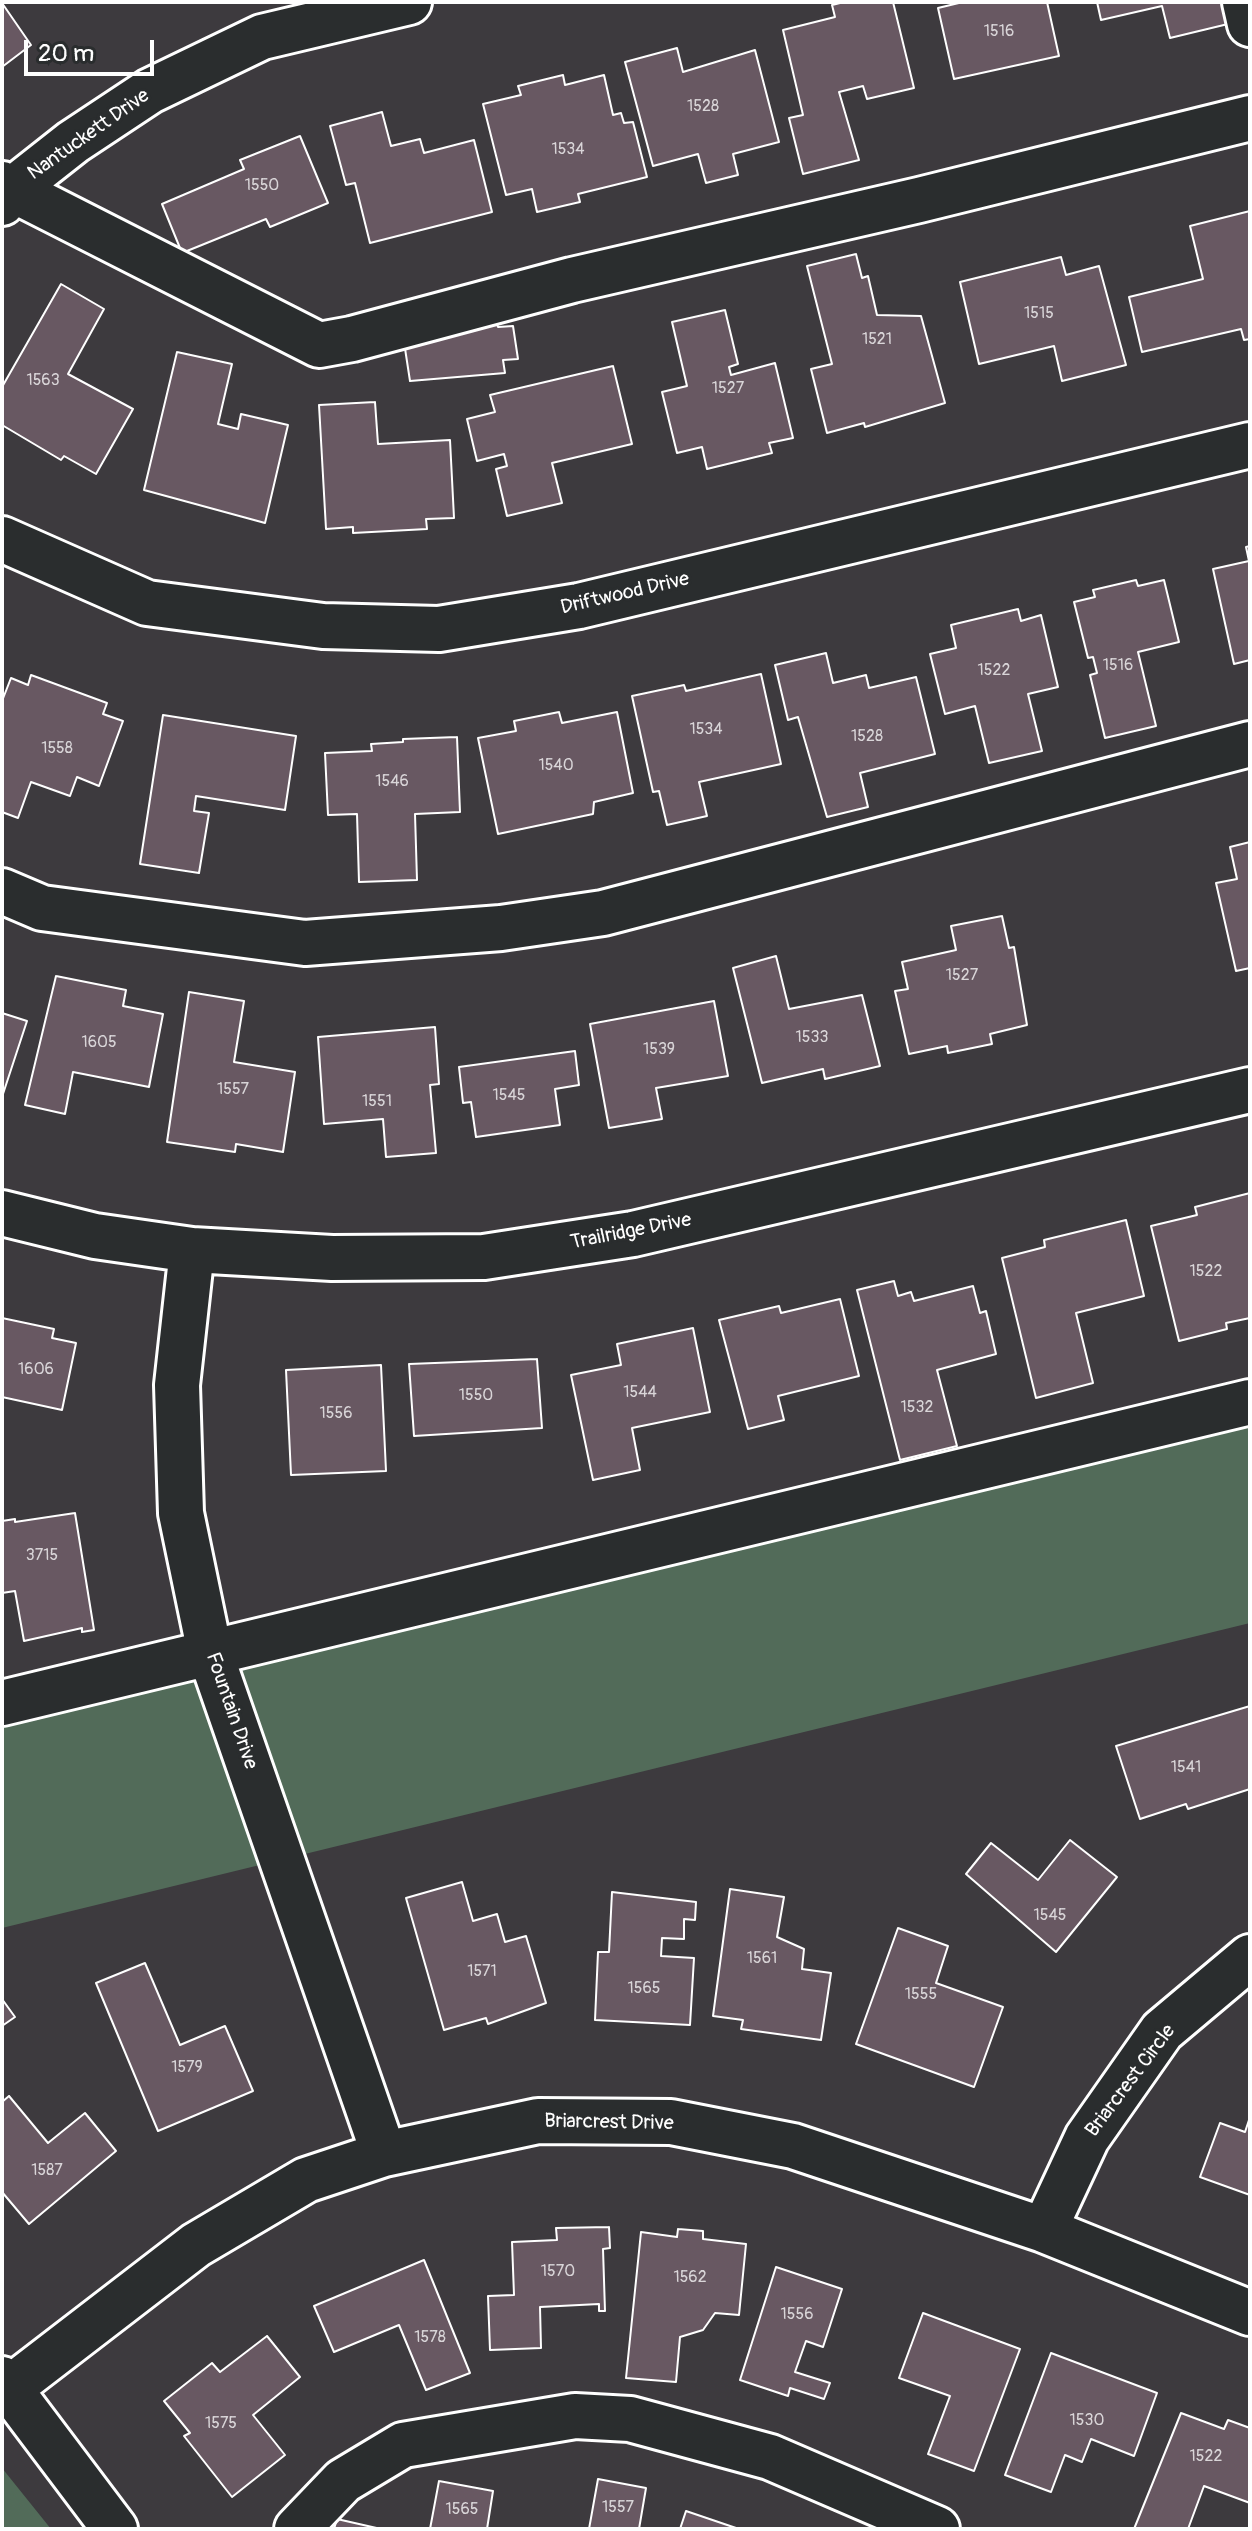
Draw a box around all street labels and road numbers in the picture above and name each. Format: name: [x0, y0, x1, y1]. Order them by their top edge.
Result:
street label: Nantuckett Drive: [24, 84, 154, 186]
street label: Driftwood Drive: [558, 568, 692, 620]
street label: Trailridge Drive: [569, 1209, 693, 1255]
street label: Fountain Drive: [200, 1649, 262, 1773]
street label: Briarcrest Circle: [1081, 2020, 1181, 2142]
street label: Briarcrest Drive: [544, 2110, 674, 2136]

